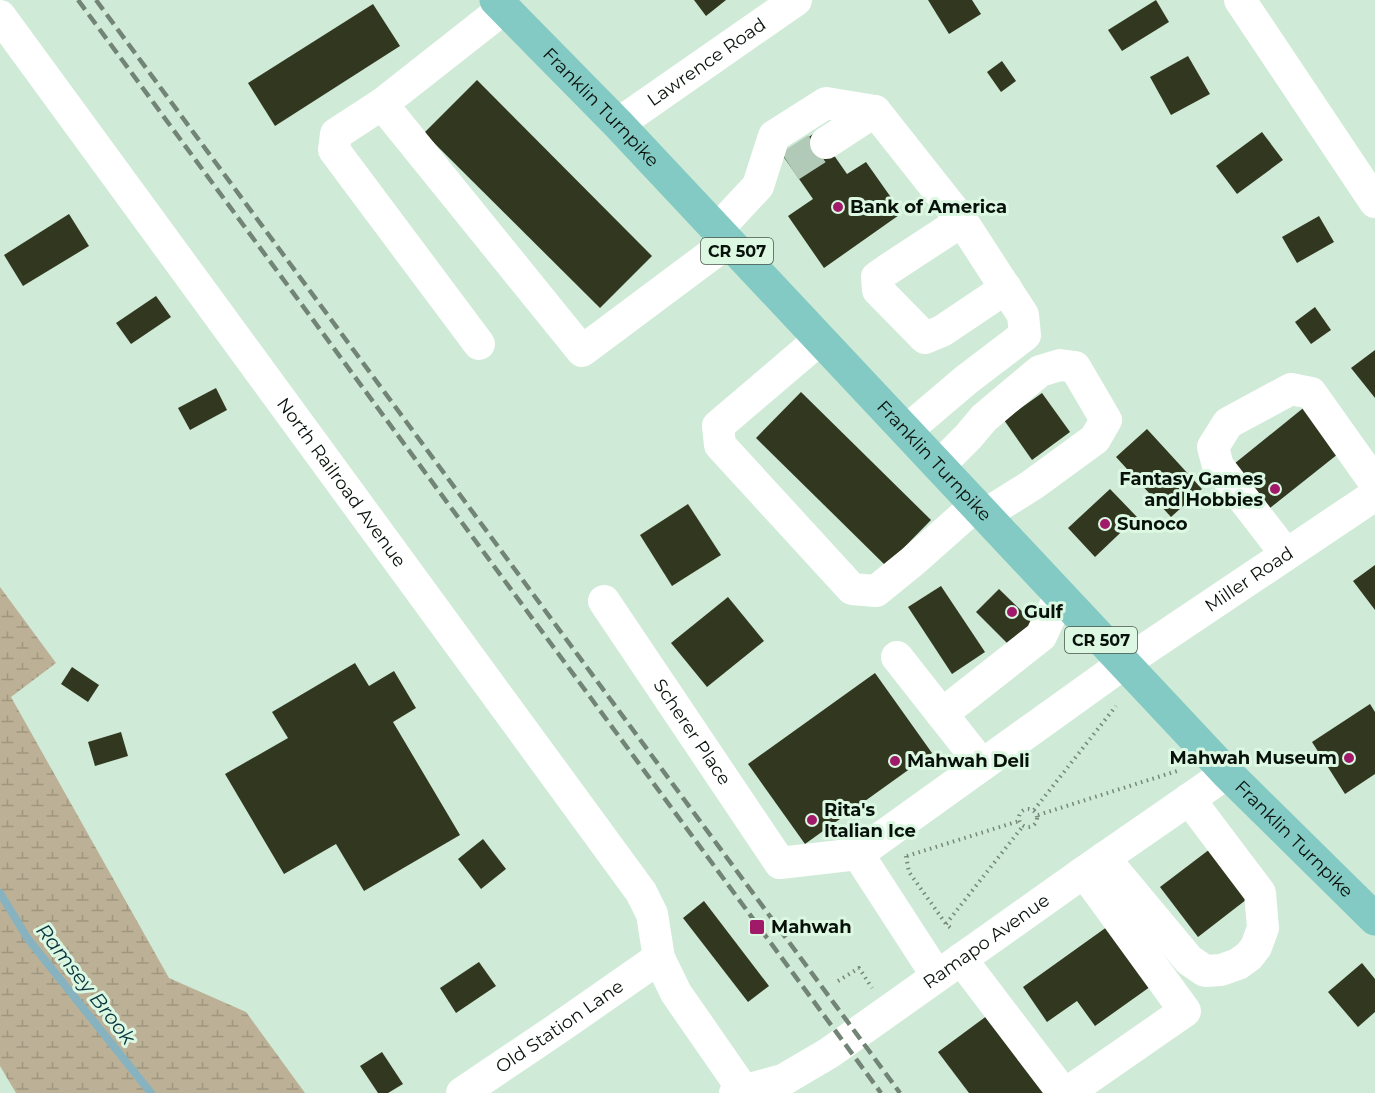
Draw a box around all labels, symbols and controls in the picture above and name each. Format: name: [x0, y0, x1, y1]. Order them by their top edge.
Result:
street label: Lawrence Road: [643, 13, 770, 111]
street label: Franklin Turnpike: [538, 43, 664, 172]
place label: Bank of America: [850, 196, 1007, 218]
marker: Bank of America: [831, 200, 845, 214]
road number: CR 507: [701, 238, 773, 264]
street label: North Railroad Avenue: [272, 393, 411, 572]
street label: Franklin Turnpike: [872, 396, 996, 526]
place label: Fantasy Games and Hobbies: [1119, 468, 1263, 511]
marker: Fantasy Games and Hobbies: [1268, 482, 1282, 496]
place label: Sunoco: [1117, 513, 1188, 535]
marker: Sunoco: [1098, 517, 1112, 531]
street label: Miller Road: [1201, 542, 1297, 617]
place label: Gulf: [1024, 601, 1064, 623]
marker: Gulf: [1005, 605, 1019, 619]
road number: CR 507: [1065, 627, 1137, 653]
street label: Scherer Place: [649, 675, 736, 790]
place label: Mahwah Museum: [1170, 747, 1337, 769]
place label: Mahwah Deli: [907, 750, 1030, 772]
marker: Mahwah Museum: [1342, 751, 1356, 765]
marker: Mahwah Deli: [888, 754, 902, 768]
street label: Franklin Turnpike: [1230, 776, 1358, 902]
place label: Rita's Italian Ice: [824, 799, 916, 842]
marker: Rita's Italian Ice: [805, 813, 819, 827]
street label: Ramapo Avenue: [919, 889, 1054, 994]
place label: Mahwah: [771, 916, 852, 938]
marker: Mahwah: [748, 918, 766, 936]
water label: Ramsey Brook: [31, 919, 141, 1050]
street label: Old Station Lane: [491, 975, 628, 1078]

